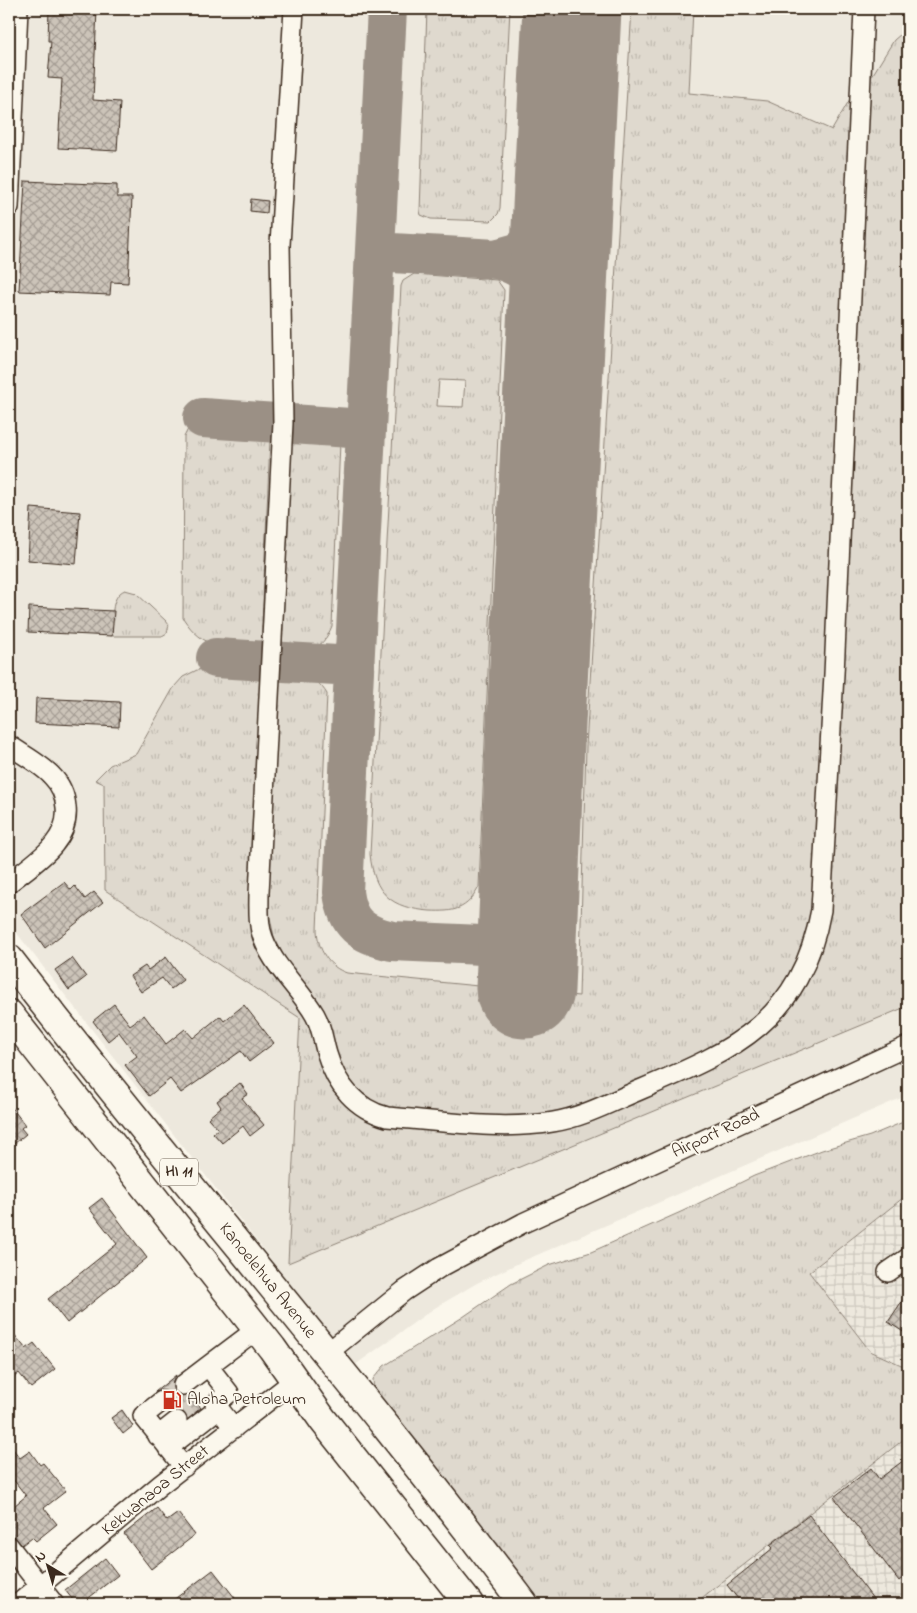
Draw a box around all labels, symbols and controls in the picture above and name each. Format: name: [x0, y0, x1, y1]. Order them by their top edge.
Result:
street label: Airport Road: [668, 1102, 764, 1166]
road number: HI 11: [160, 1158, 198, 1186]
street label: Kanoelehua Avenue: [212, 1217, 323, 1345]
place label: Aloha Petroleum: [187, 1387, 306, 1413]
fuel station icon: Aloha Petroleum: [161, 1389, 183, 1411]
street label: Kekuanaoa Street: [96, 1439, 216, 1543]
north arrow: [22, 1540, 72, 1590]
text: N: [31, 1546, 51, 1568]

